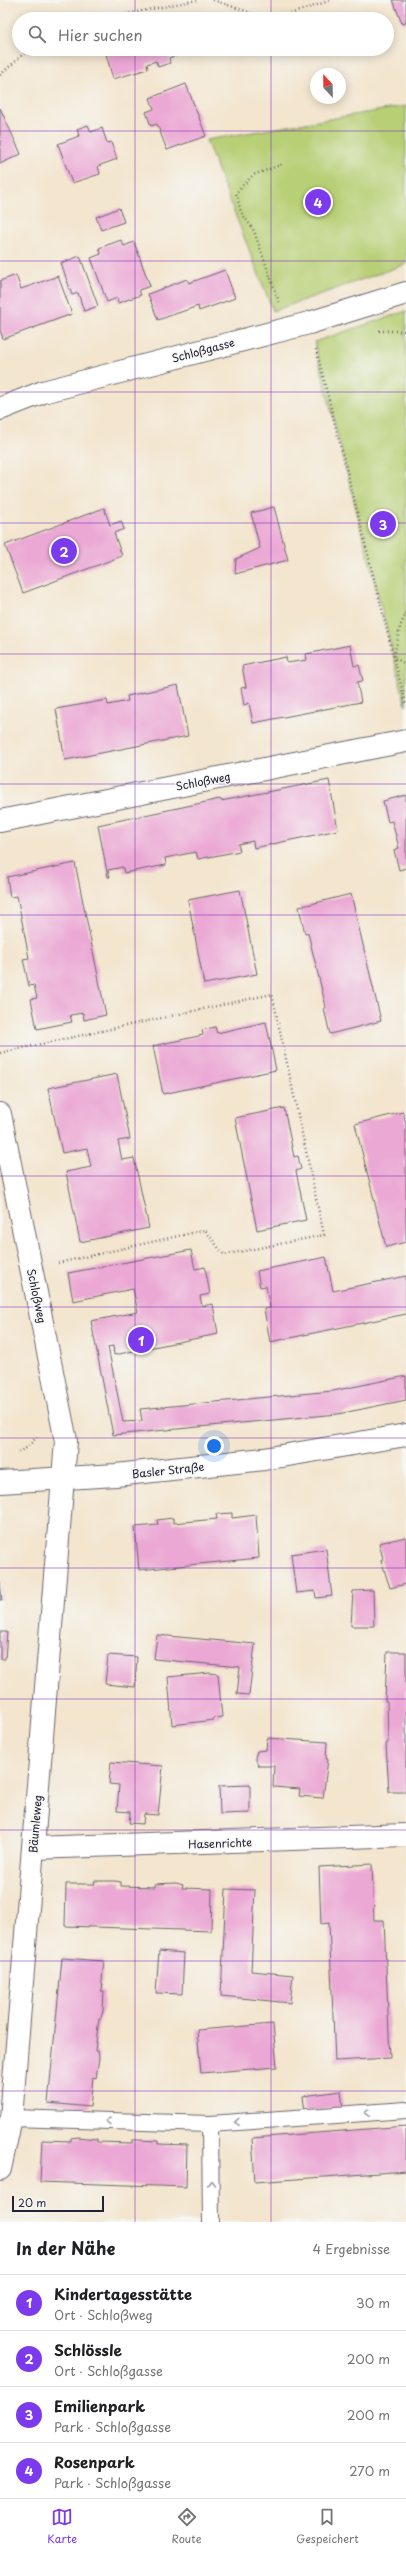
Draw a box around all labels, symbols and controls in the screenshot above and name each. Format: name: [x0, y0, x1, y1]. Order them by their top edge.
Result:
search box: [12, 12, 394, 56]
icon: search: [26, 23, 48, 45]
text: Hier suchen: [58, 23, 143, 46]
north arrow: [310, 68, 346, 104]
pin: 4: [305, 187, 331, 217]
street label: Schloßgasse: [170, 333, 236, 367]
pin: 3: [370, 509, 396, 539]
pin: 2: [51, 536, 77, 566]
street label: Schloßweg: [174, 767, 232, 795]
street label: Schloßweg: [23, 1267, 51, 1325]
pin: 1: [128, 1325, 154, 1355]
your location: [204, 1436, 224, 1456]
street label: Basler Straße: [131, 1458, 205, 1482]
street label: Bäumleweg: [24, 1794, 46, 1854]
street label: Hasenrichte: [188, 1833, 252, 1853]
one-way arrow: [364, 2109, 370, 2118]
one-way arrow: [105, 2117, 111, 2125]
one-way arrow: [234, 2118, 240, 2127]
one-way arrow: [206, 2180, 215, 2186]
scale bar: [12, 2194, 104, 2213]
text: 20 m: [18, 2194, 46, 2211]
text: In der Nähe: [16, 2235, 115, 2261]
text: 4 Ergebnisse: [313, 2239, 390, 2258]
text: Kindertagesstätte: [54, 2282, 192, 2305]
text: 1: [26, 2293, 32, 2312]
text: 30 m: [356, 2293, 390, 2312]
text: Ort · Schloßweg: [54, 2305, 153, 2324]
text: Schlössle: [54, 2338, 122, 2361]
text: 2: [24, 2349, 34, 2368]
text: 200 m: [347, 2349, 390, 2368]
text: Ort · Schloßgasse: [54, 2361, 163, 2380]
text: Emilienpark: [54, 2394, 145, 2417]
text: 3: [25, 2405, 33, 2424]
text: 200 m: [347, 2405, 390, 2424]
text: Park · Schloßgasse: [54, 2417, 171, 2436]
text: Rosenpark: [54, 2450, 135, 2473]
text: 4: [25, 2461, 33, 2480]
text: 270 m: [349, 2461, 390, 2480]
text: Park · Schloßgasse: [54, 2473, 171, 2492]
tab: Karte: [47, 2506, 77, 2547]
tab: Route: [172, 2506, 202, 2547]
tab: Gespeichert: [296, 2506, 359, 2547]

